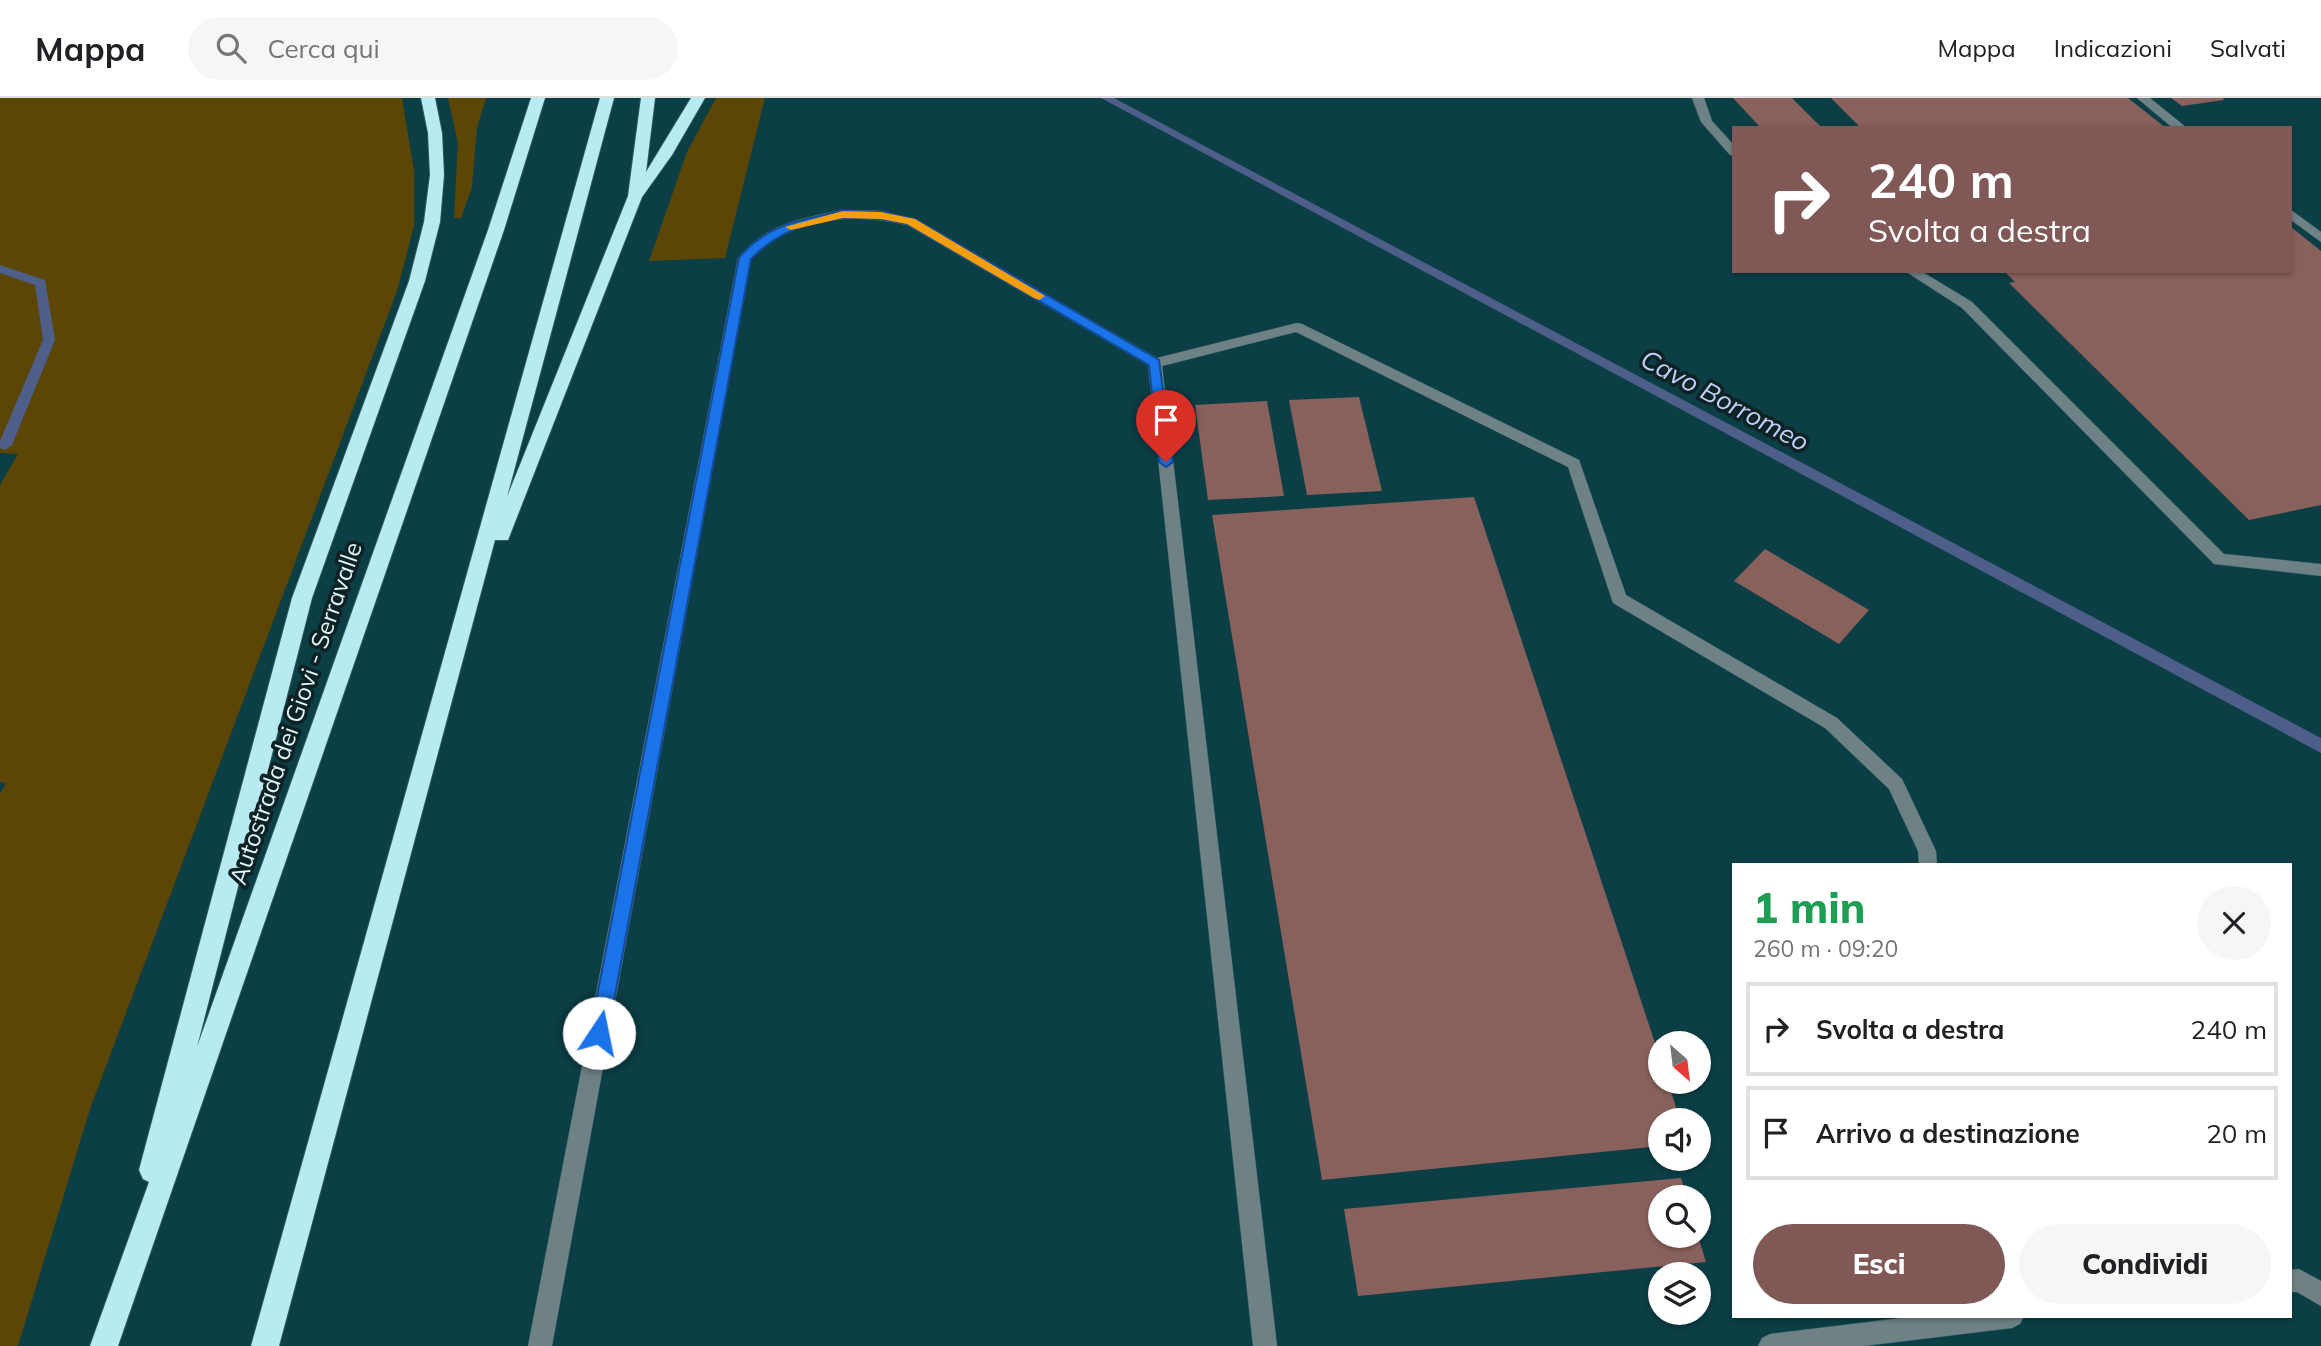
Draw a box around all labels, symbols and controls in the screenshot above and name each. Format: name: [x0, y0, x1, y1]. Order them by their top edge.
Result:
search box: [188, 17, 678, 80]
text: Mappa: [35, 28, 146, 69]
icon: search: [212, 29, 250, 67]
text: Cerca qui: [268, 32, 380, 65]
text: Mappa: [1937, 33, 2016, 63]
text: Indicazioni: [2054, 33, 2172, 63]
text: Salvati: [2210, 33, 2286, 63]
text: 240 m: [1868, 149, 2014, 210]
icon: right: [1753, 154, 1844, 245]
text: Svolta a destra: [1868, 210, 2091, 250]
water label: Cavo Borromeo: [1635, 342, 1815, 458]
pin: [1136, 390, 1196, 462]
icon: arrive: [1147, 401, 1185, 439]
street label: Autostrada dei Giovi - Serravalle: [222, 538, 368, 888]
text: 1 min: [1753, 881, 1866, 934]
button: close: [2197, 886, 2271, 960]
text: 260 m · 09:20: [1753, 934, 1898, 963]
position arrow: [562, 996, 636, 1070]
icon: right: [1757, 1010, 1795, 1048]
text: Svolta a destra: [1816, 1013, 2004, 1046]
text: 240 m: [2191, 1013, 2267, 1046]
north arrow: [1648, 1031, 1712, 1094]
map controls: [1648, 1031, 1711, 1325]
button: sound: [1648, 1108, 1711, 1171]
icon: arrive: [1757, 1114, 1795, 1152]
text: Arrivo a destinazione: [1816, 1117, 2080, 1150]
text: 20 m: [2206, 1117, 2267, 1150]
button: search: [1648, 1185, 1711, 1248]
button: Esci: [1753, 1224, 2005, 1304]
button: Condividi: [2019, 1224, 2271, 1304]
button: layers: [1648, 1262, 1711, 1325]

